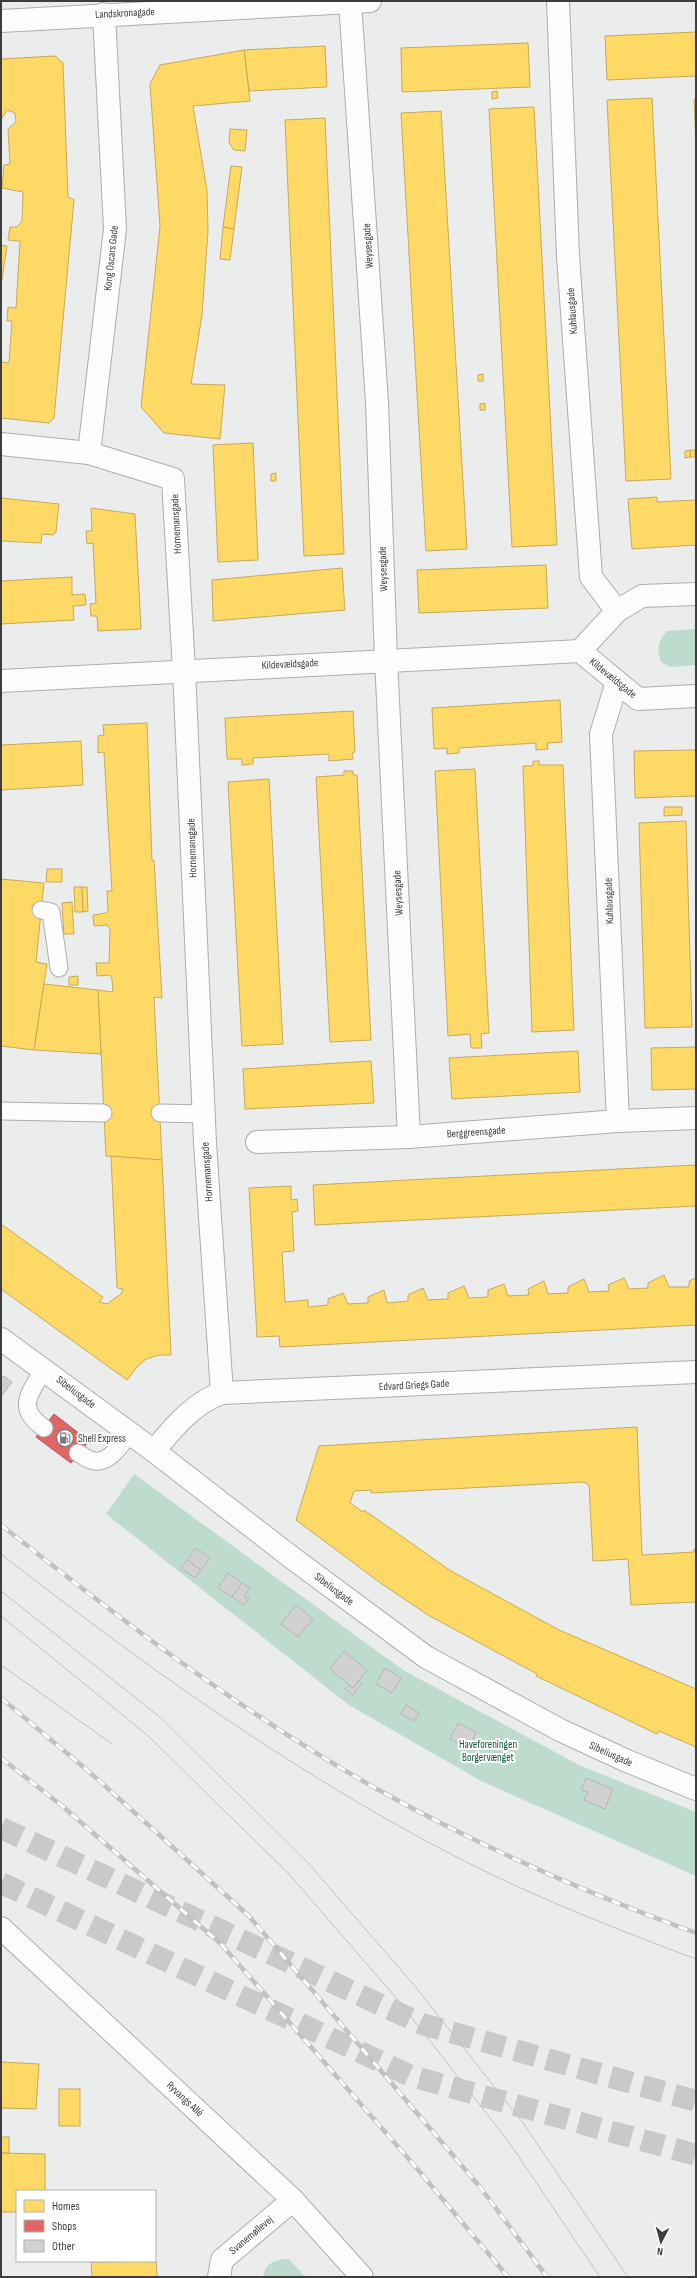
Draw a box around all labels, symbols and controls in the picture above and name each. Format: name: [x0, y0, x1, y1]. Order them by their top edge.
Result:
street label: Landskronagade: [95, 5, 155, 21]
street label: Weysesgade: [360, 223, 376, 269]
street label: Kong Oscars Gade: [101, 225, 121, 291]
street label: Kuhlausgade: [564, 287, 580, 335]
street label: Hornemansgade: [168, 494, 184, 554]
street label: Weysesgade: [376, 546, 390, 592]
street label: Kildevældsgade: [587, 655, 639, 701]
street label: Kildevældsgade: [261, 656, 319, 672]
street label: Hornemansgade: [184, 818, 200, 878]
street label: Weysesgade: [390, 870, 406, 916]
street label: Kuhlausgade: [602, 878, 616, 924]
street label: Berggreensgade: [446, 1123, 506, 1141]
street label: Hornemansgade: [198, 1142, 216, 1202]
street label: Sibeliusgade: [54, 1373, 98, 1411]
street label: Edvard Griegs Gade: [378, 1377, 450, 1393]
fuel station icon: Shell Express: [55, 1428, 75, 1448]
place label: Shell Express: [78, 1432, 126, 1445]
street label: Sibeliusgade: [312, 1570, 356, 1608]
park label: Haveforeningen Borgervænget: [459, 1738, 517, 1764]
street label: Sibeliusgade: [587, 1739, 635, 1769]
street label: Ryvangs Allé: [164, 2079, 206, 2119]
legend: [16, 2190, 156, 2262]
text: Homes: [52, 2199, 80, 2214]
street label: Svanemøllevej: [227, 2213, 275, 2257]
text: Shops: [52, 2219, 77, 2234]
north arrow: [641, 2222, 681, 2262]
text: Other: [52, 2239, 76, 2254]
text: N: [656, 2245, 664, 2258]

